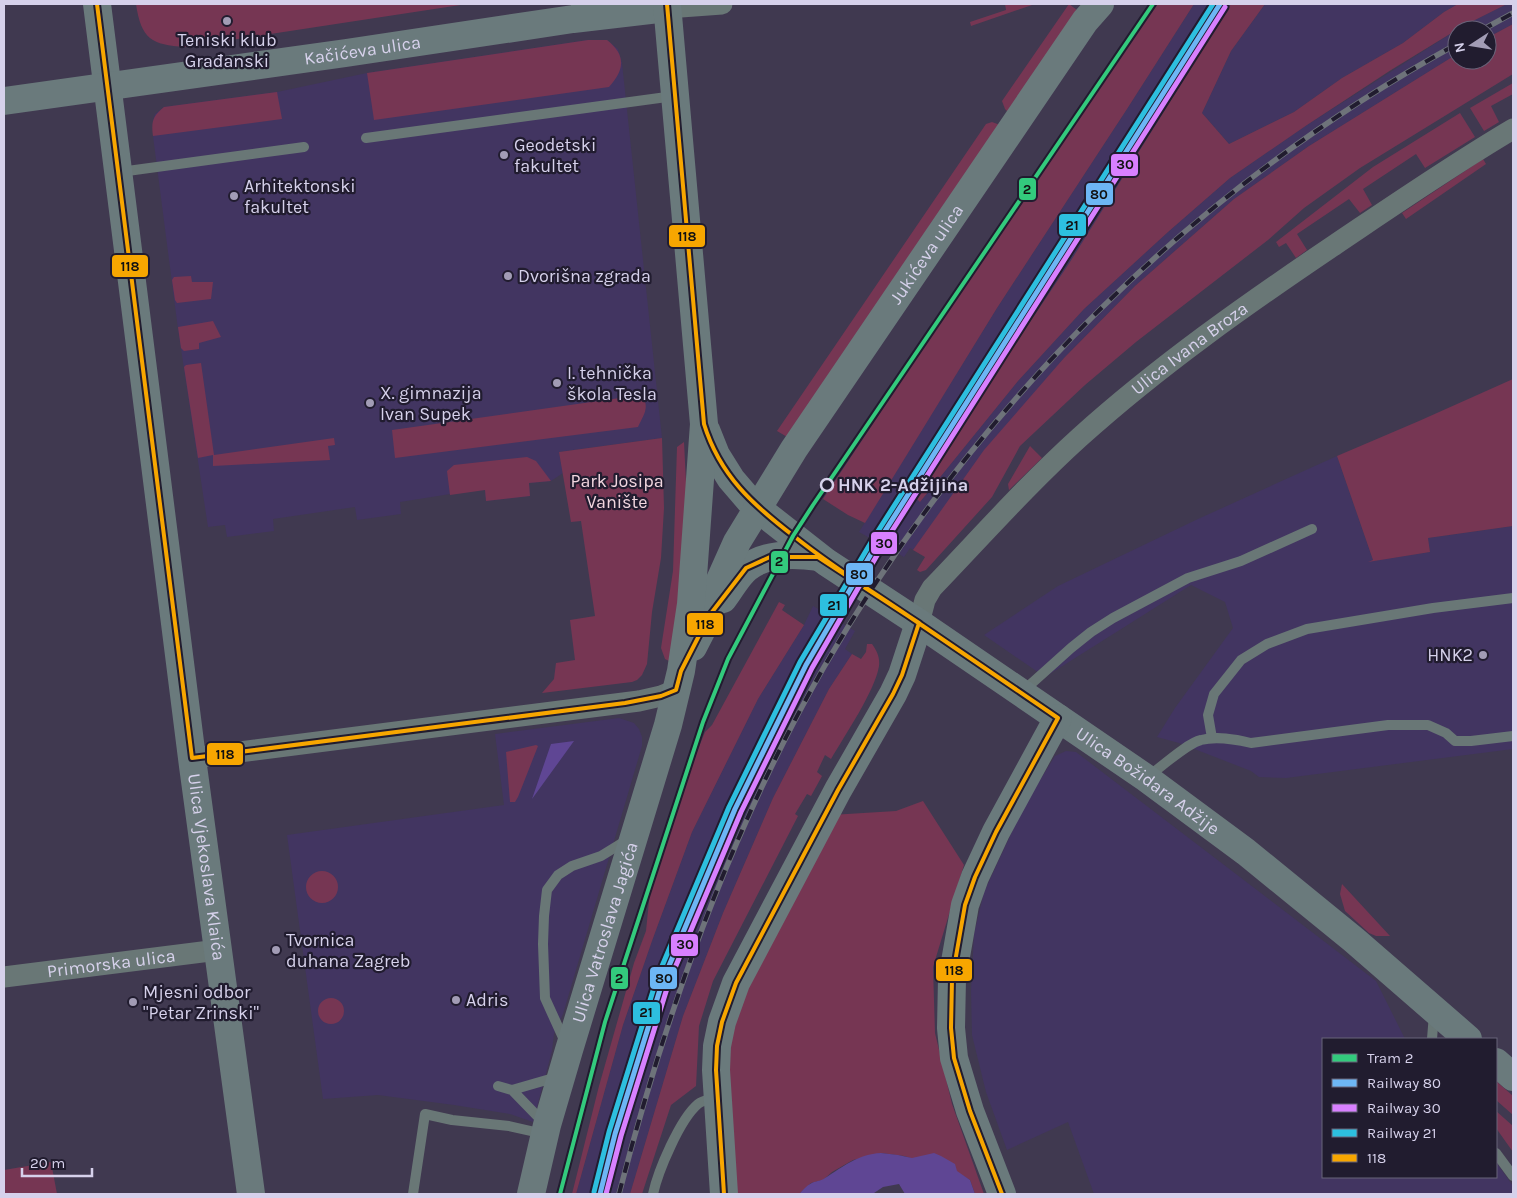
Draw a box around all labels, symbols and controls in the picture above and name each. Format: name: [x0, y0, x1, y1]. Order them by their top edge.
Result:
marker: Teniski klub Građanski: [221, 15, 233, 27]
north arrow: [1447, 20, 1497, 70]
place label: Teniski klub Građanski: [177, 29, 277, 72]
street label: Kačićeva ulica: [303, 31, 422, 70]
text: N: [1450, 41, 1469, 54]
place label: Geodetski fakultet: [514, 134, 596, 177]
marker: Geodetski fakultet: [498, 149, 510, 161]
line badge: 30: [1110, 153, 1139, 177]
text: 30: [1116, 156, 1134, 173]
place label: Arhitektonski fakultet: [244, 175, 356, 218]
line badge: 2: [1018, 177, 1037, 201]
text: 2: [1023, 181, 1031, 198]
line badge: 80: [1085, 182, 1114, 206]
text: 80: [1090, 186, 1108, 203]
marker: Arhitektonski fakultet: [228, 190, 240, 202]
street label: Jukićeva ulica: [885, 200, 968, 308]
line badge: 21: [1058, 213, 1087, 237]
text: 21: [1065, 217, 1079, 234]
line badge: 118: [668, 224, 706, 248]
text: 118: [677, 228, 697, 245]
line badge: 118: [111, 254, 149, 278]
text: 118: [120, 258, 140, 275]
place label: Dvorišna zgrada: [518, 265, 651, 287]
marker: Dvorišna zgrada: [502, 270, 514, 282]
street label: Ulica Ivana Broza: [1127, 297, 1252, 400]
place label: I. tehnička škola Tesla: [567, 362, 657, 405]
marker: I. tehnička škola Tesla: [551, 377, 563, 389]
place label: X. gimnazija Ivan Supek: [380, 382, 482, 425]
marker: X. gimnazija Ivan Supek: [364, 397, 376, 409]
park label: Park Josipa Vanište: [570, 470, 664, 513]
place label: HNK 2-Adžijina: [838, 474, 968, 496]
marker: HNK 2-Adžijina: [820, 478, 834, 492]
line badge: 30: [870, 531, 898, 555]
text: 30: [875, 535, 893, 552]
line badge: 2: [770, 550, 789, 574]
text: 2: [775, 553, 783, 570]
line badge: 80: [845, 562, 874, 586]
text: 80: [850, 566, 868, 583]
line badge: 21: [819, 593, 848, 617]
text: 21: [827, 597, 841, 614]
line badge: 118: [686, 612, 724, 636]
text: 118: [695, 616, 715, 633]
place label: HNK2: [1427, 644, 1473, 666]
marker: HNK2: [1477, 649, 1489, 661]
street label: Ulica Božidara Adžije: [1071, 722, 1224, 840]
line badge: 118: [206, 742, 244, 766]
text: 118: [215, 746, 235, 763]
street label: Ulica Vjekoslava Klaića: [183, 772, 230, 962]
street label: Ulica Vatroslava Jagića: [567, 839, 643, 1025]
place label: Tvornica duhana Zagreb: [286, 929, 411, 972]
line badge: 30: [670, 933, 699, 957]
text: 30: [676, 936, 694, 953]
street label: Primorska ulica: [46, 944, 177, 982]
marker: Tvornica duhana Zagreb: [270, 944, 282, 956]
line badge: 118: [935, 958, 973, 982]
text: 118: [944, 962, 964, 979]
line badge: 2: [610, 966, 629, 990]
line badge: 80: [649, 966, 678, 990]
text: 2: [615, 970, 623, 987]
text: 80: [655, 970, 673, 987]
place label: Mjesni odbor "Petar Zrinski": [143, 981, 259, 1024]
place label: Adris: [466, 989, 508, 1011]
marker: Adris: [450, 994, 462, 1006]
marker: Mjesni odbor "Petar Zrinski": [127, 996, 139, 1008]
line badge: 21: [632, 1001, 661, 1025]
text: 21: [639, 1004, 653, 1021]
legend: [1322, 1038, 1497, 1178]
text: Tram 2: [1367, 1049, 1413, 1067]
text: Railway 80: [1367, 1074, 1441, 1092]
text: Railway 30: [1367, 1099, 1441, 1117]
text: Railway 21: [1367, 1124, 1436, 1142]
scale bar: [22, 1146, 92, 1178]
text: 118: [1367, 1149, 1386, 1167]
text: 20 m: [30, 1154, 65, 1172]

